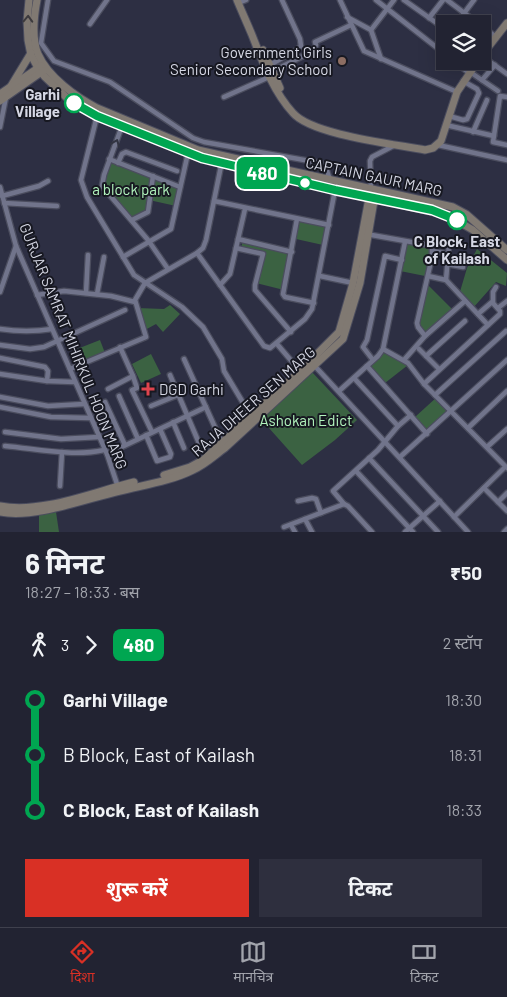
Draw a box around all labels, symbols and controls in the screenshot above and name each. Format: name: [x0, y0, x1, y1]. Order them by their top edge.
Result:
one-way arrow: [22, 15, 33, 23]
map controls: [436, 15, 491, 70]
button: layers: [436, 15, 491, 70]
place label: Government Girls Senior Secondary School: [170, 43, 332, 78]
marker: Government Girls Senior Secondary School: [336, 55, 348, 67]
place label: Garhi Village: [15, 85, 60, 120]
marker: Garhi Village: [64, 93, 84, 113]
one-way arrow: [110, 139, 120, 148]
street label: CAPTAIN GAUR MARG: [304, 153, 444, 199]
line badge: 480: [233, 157, 291, 189]
text: 480: [247, 162, 277, 184]
unlabelled marker: [298, 176, 312, 190]
park label: a block park: [92, 180, 170, 198]
marker: C Block, East of Kailash: [447, 210, 467, 230]
street label: GURJAR SAMRAT MIHIRKUL HOON MARG: [16, 220, 132, 472]
place label: C Block, East of Kailash: [414, 232, 500, 267]
street label: RAJA DHEER SEN MARG: [187, 342, 319, 460]
place label: DGD Garhi: [159, 380, 224, 398]
marker: DGD Garhi: [141, 382, 155, 396]
park label: Ashokan Edict: [260, 411, 352, 429]
text: 6 मिनट: [25, 546, 104, 580]
text: ₹50: [450, 561, 482, 584]
text: 18:27 – 18:33 · बस: [25, 582, 140, 601]
icon: walk: [25, 631, 53, 659]
icon: forward: [77, 631, 105, 659]
text: 2 स्टॉप: [443, 633, 482, 652]
text: 480: [123, 634, 154, 656]
text: 3: [61, 635, 69, 654]
text: Garhi Village: [63, 688, 168, 711]
text: 18:30: [445, 690, 482, 709]
text: B Block, East of Kailash: [63, 743, 255, 766]
text: 18:31: [449, 745, 482, 764]
text: C Block, East of Kailash: [63, 798, 259, 821]
text: 18:33: [446, 800, 482, 819]
button: शुरू करें: [25, 859, 249, 917]
button: टिकट: [259, 859, 482, 917]
tab: दिशा: [68, 938, 96, 988]
tab: मानचित्र: [233, 938, 273, 988]
tab: टिकट: [410, 938, 439, 988]

